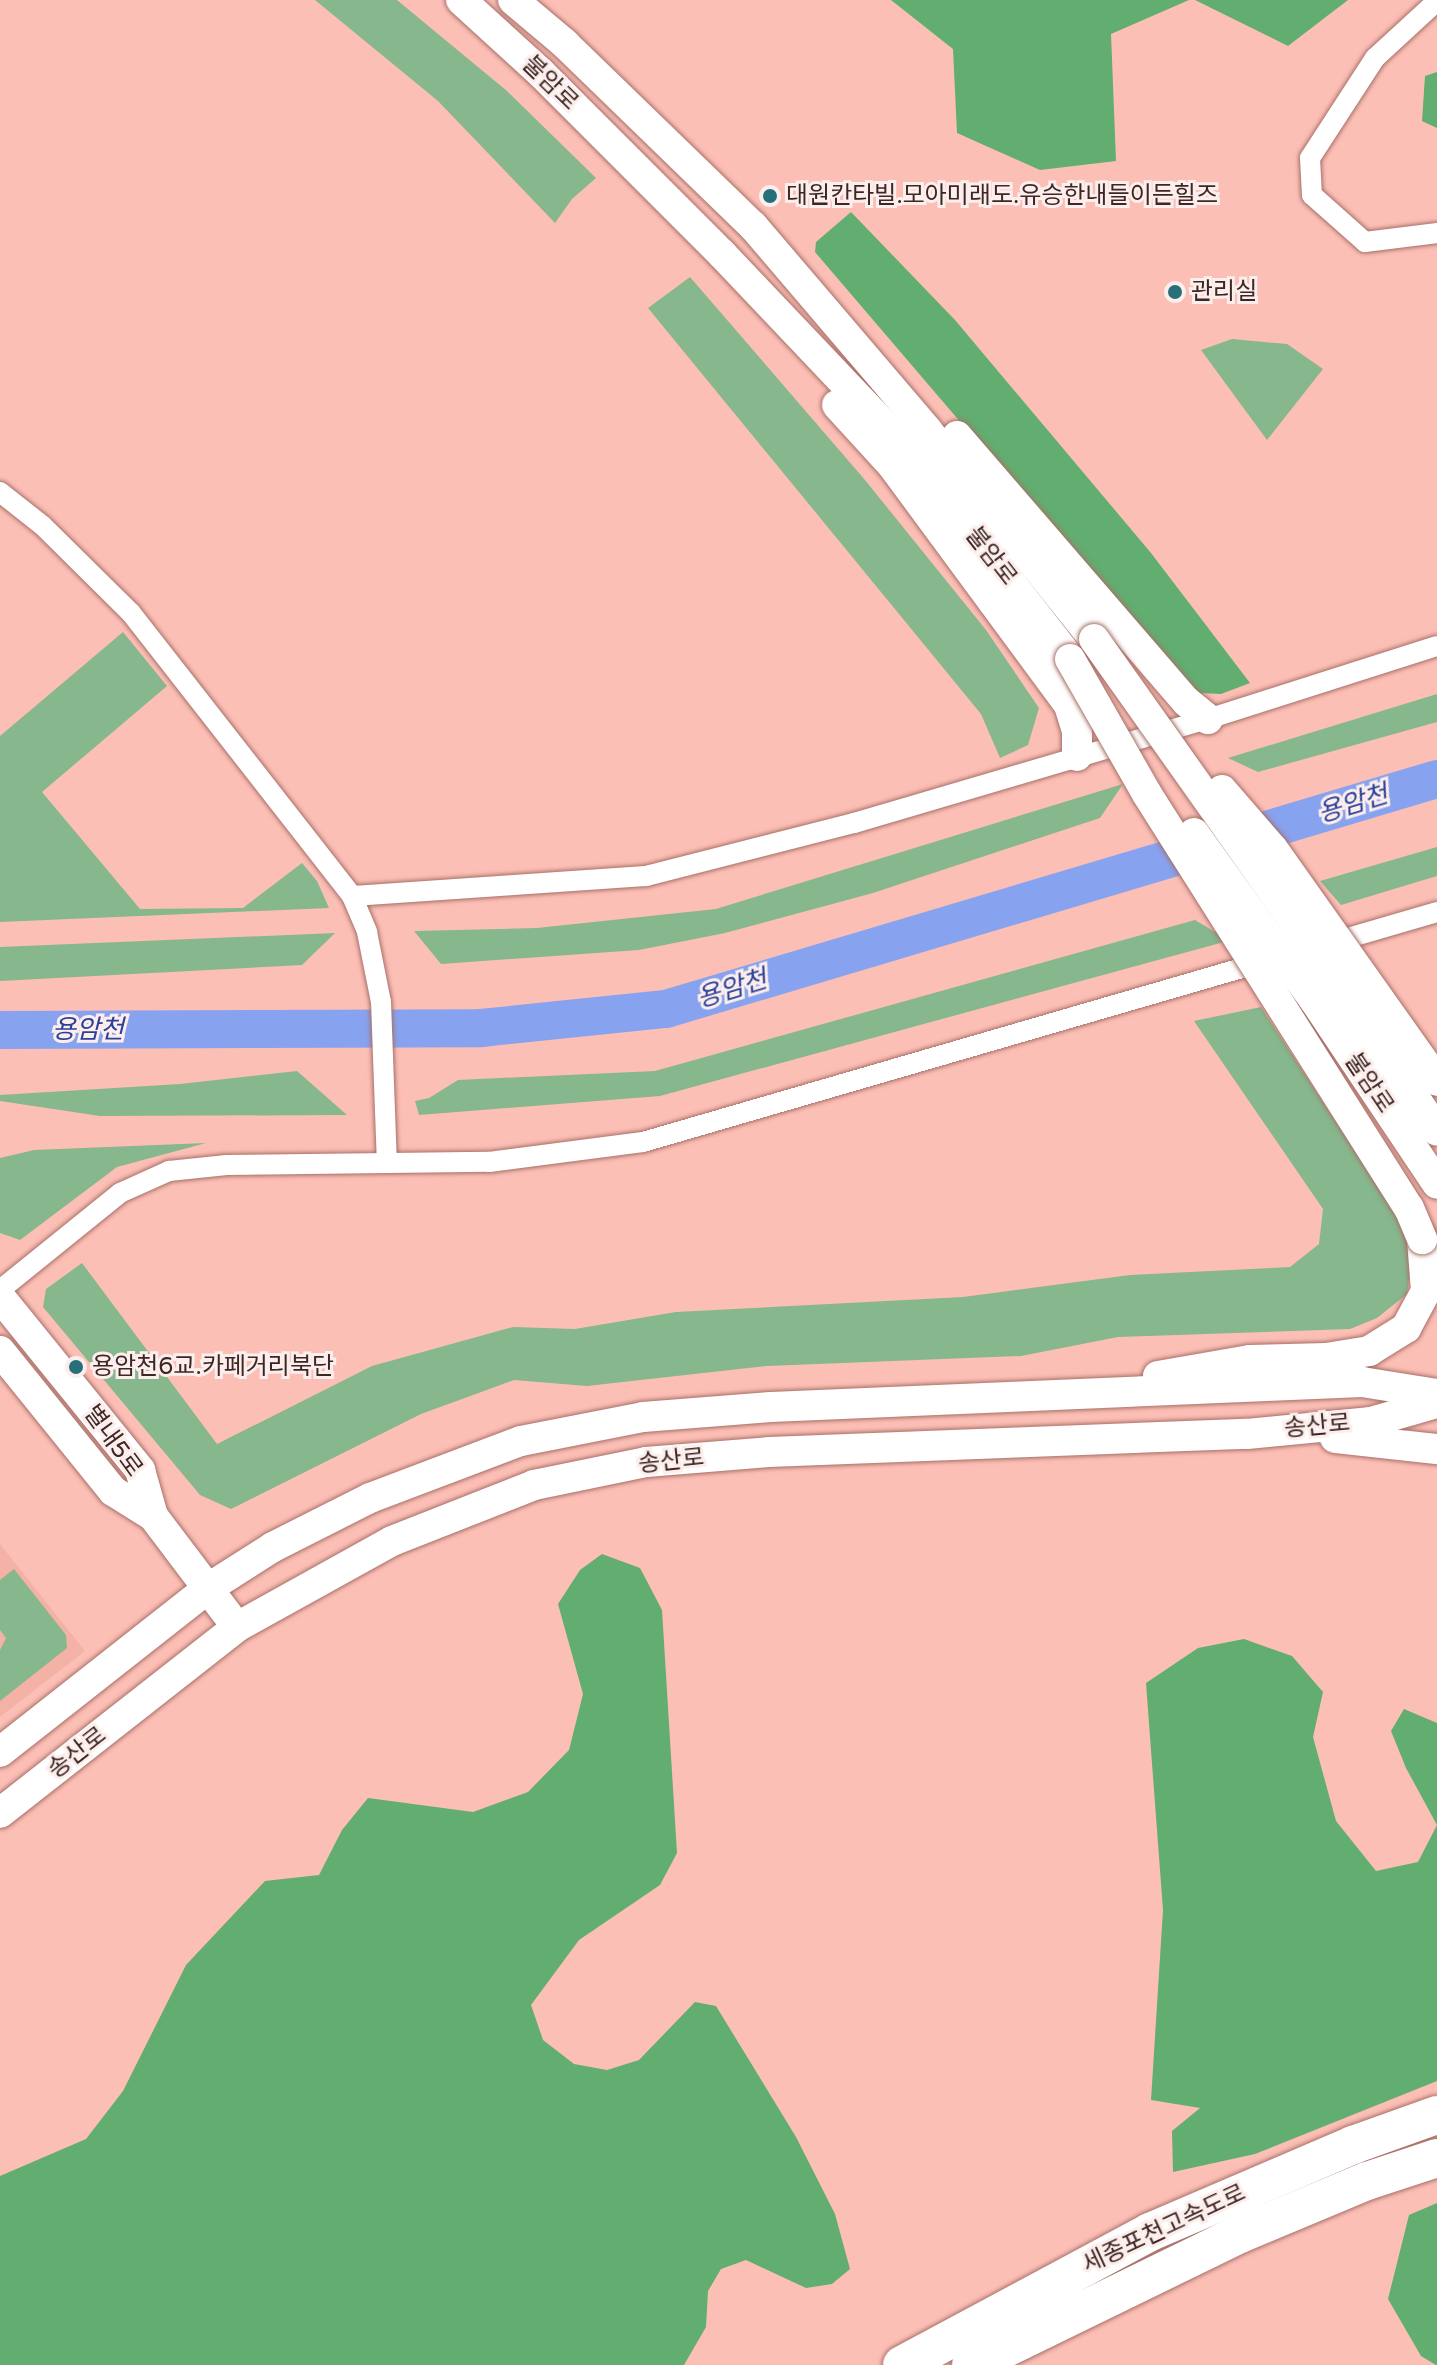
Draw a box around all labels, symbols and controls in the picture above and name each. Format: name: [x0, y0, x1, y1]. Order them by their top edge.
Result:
street label: 불암로: [516, 50, 584, 116]
place label: 대원칸타빌.모아미래도.유승한내들이든힐즈: [786, 182, 1218, 210]
marker: 대원칸타빌.모아미래도.유승한내들이든힐즈: [761, 187, 779, 205]
place label: 관리실: [1191, 278, 1257, 306]
marker: 관리실: [1166, 283, 1184, 301]
street label: 불암로: [959, 521, 1023, 591]
water label: 용암천: [1314, 779, 1392, 829]
water label: 용암천: [693, 964, 771, 1014]
water label: 용암천: [52, 1014, 124, 1046]
street label: 불암로: [1339, 1047, 1399, 1119]
place label: 용암천6교.카페거리북단: [92, 1353, 334, 1381]
marker: 용암천6교.카페거리북단: [67, 1358, 85, 1376]
street label: 별내5로: [77, 1400, 149, 1482]
street label: 송산로: [1283, 1409, 1351, 1443]
street label: 송산로: [637, 1443, 705, 1479]
street label: 송산로: [42, 1721, 112, 1785]
street label: 세종포천고속도로: [1078, 2179, 1250, 2279]

